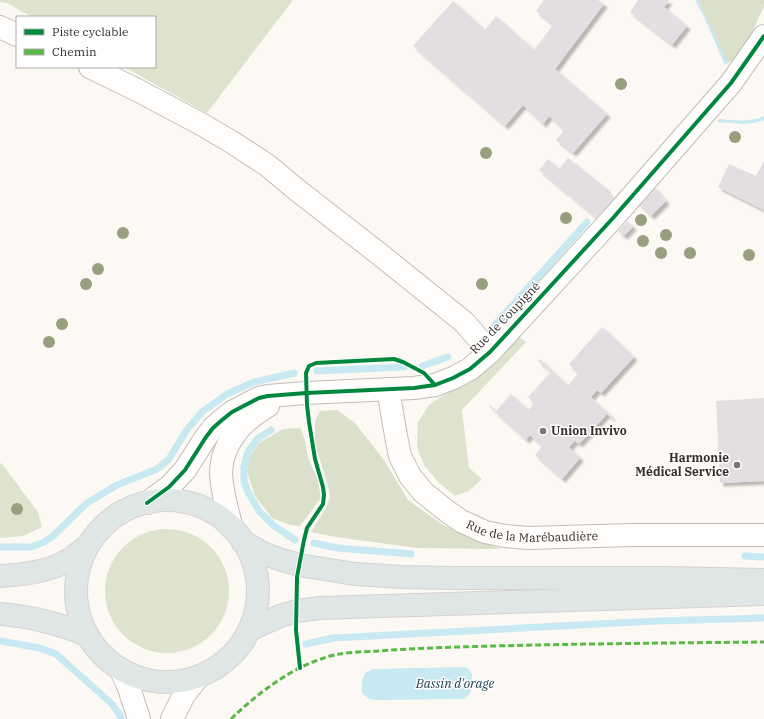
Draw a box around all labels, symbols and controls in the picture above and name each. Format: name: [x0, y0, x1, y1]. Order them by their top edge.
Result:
legend: [16, 16, 156, 68]
text: Piste cyclable: [52, 24, 128, 39]
text: Chemin: [52, 44, 97, 59]
street label: Rue de Coupigné: [466, 278, 543, 357]
place label: Union Invivo: [551, 423, 627, 438]
marker: Union Invivo: [538, 426, 548, 436]
place label: Harmonie Médical Service: [635, 450, 729, 479]
marker: Harmonie Médical Service: [732, 460, 742, 470]
street label: Rue de la Marébaudière: [464, 516, 598, 545]
water label: Bassin d'orage: [415, 675, 495, 692]

